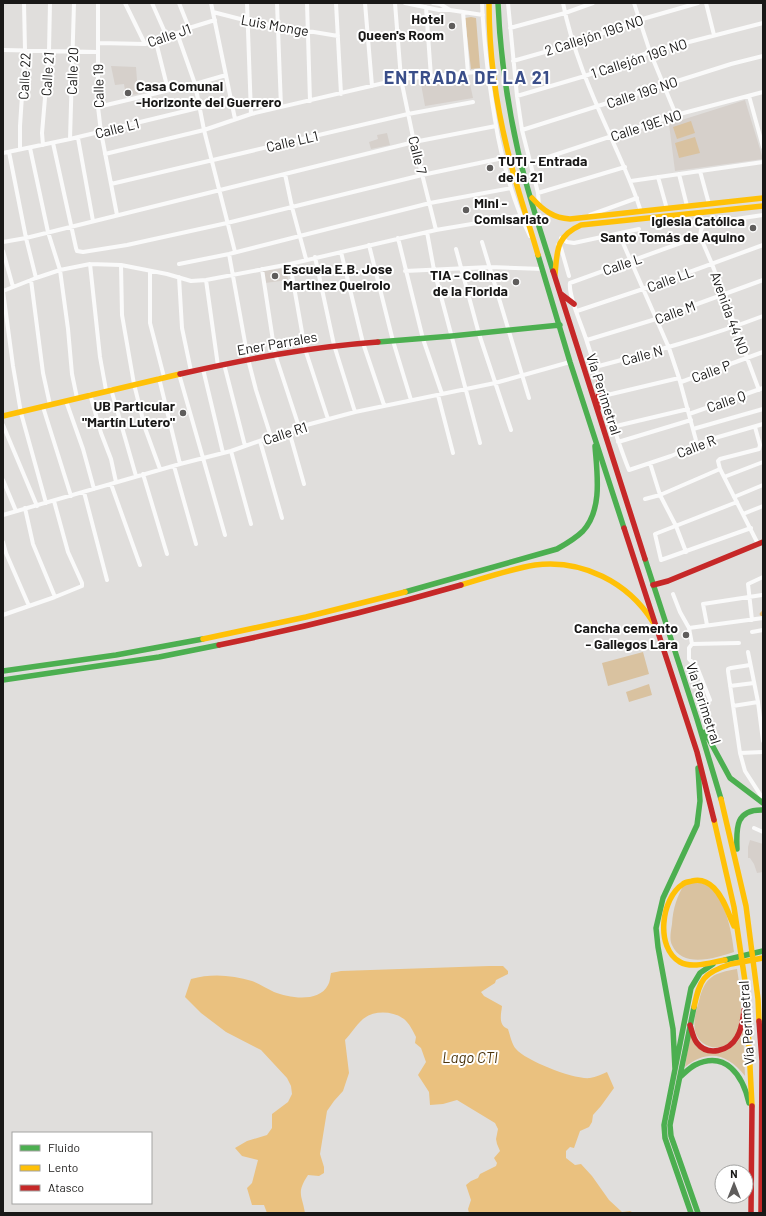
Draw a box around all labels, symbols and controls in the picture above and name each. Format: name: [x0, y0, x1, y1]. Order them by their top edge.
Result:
place label: Hotel Queen's Room: [358, 10, 444, 43]
street label: Luis Monge: [240, 11, 310, 39]
street label: 2 Callejón 19G NO: [542, 11, 646, 59]
street label: Calle J1: [145, 20, 193, 50]
marker: Hotel Queen's Room: [447, 21, 457, 31]
street label: 1 Callejón 19G NO: [589, 34, 689, 82]
street label: Calle 20: [63, 47, 81, 95]
street label: Calle 21: [37, 51, 57, 97]
street label: Calle 22: [14, 52, 34, 100]
street label: Calle 19: [89, 64, 107, 108]
district label: ENTRADA DE LA 21: [384, 66, 550, 88]
street label: Calle 19G NO: [604, 72, 680, 112]
place label: Casa Comunal -Horizonte del Guerrero: [136, 77, 282, 110]
marker: Casa Comunal -Horizonte del Guerrero: [123, 88, 133, 98]
street label: Calle 19E NO: [608, 105, 684, 145]
street label: Calle L1: [93, 114, 141, 142]
street label: Calle LL1: [264, 127, 320, 155]
street label: Calle 7: [405, 134, 431, 176]
place label: TUTI - Entrada de la 21: [498, 152, 587, 185]
marker: TUTI - Entrada de la 21: [485, 163, 495, 173]
place label: Mini - Comisariato: [474, 194, 549, 227]
marker: Mini - Comisariato: [461, 205, 471, 215]
place label: Iglesia Católica Santo Tomás de Aquino: [600, 212, 745, 245]
marker: Iglesia Católica Santo Tomás de Aquino: [748, 223, 758, 233]
street label: Calle L: [600, 249, 644, 279]
place label: Escuela E.B. Jose Martinez Queirolo: [283, 260, 393, 293]
street label: Calle LL: [644, 263, 696, 295]
place label: TIA - Colinas de la Florida: [430, 266, 508, 299]
street label: Avenida 44 NO: [707, 269, 753, 357]
marker: Escuela E.B. Jose Martinez Queirolo: [270, 271, 280, 281]
marker: TIA - Colinas de la Florida: [511, 277, 521, 287]
street label: Calle M: [652, 297, 698, 327]
street label: Ener Parrales: [235, 328, 319, 358]
street label: Calle N: [620, 341, 664, 369]
street label: Vía Perimetral: [583, 351, 625, 437]
street label: Calle P: [689, 356, 733, 386]
street label: Calle Q: [704, 386, 748, 416]
place label: UB Particular "Martín Lutero": [82, 397, 176, 430]
marker: UB Particular "Martín Lutero": [178, 408, 188, 418]
street label: Calle R1: [261, 418, 309, 448]
street label: Calle R: [674, 431, 718, 461]
place label: Cancha cemento - Gallegos Lara: [574, 619, 678, 652]
marker: Cancha cemento - Gallegos Lara: [681, 630, 691, 640]
street label: Vía Perimetral: [683, 660, 725, 746]
street label: Vía Perimetral: [735, 980, 757, 1066]
water label: Lago CTI: [442, 1048, 498, 1066]
legend: [12, 1132, 152, 1204]
text: Fluido: [48, 1140, 80, 1154]
text: Lento: [48, 1160, 78, 1174]
north arrow: [714, 1164, 754, 1204]
text: N: [730, 1167, 738, 1180]
text: Atasco: [48, 1180, 84, 1194]

